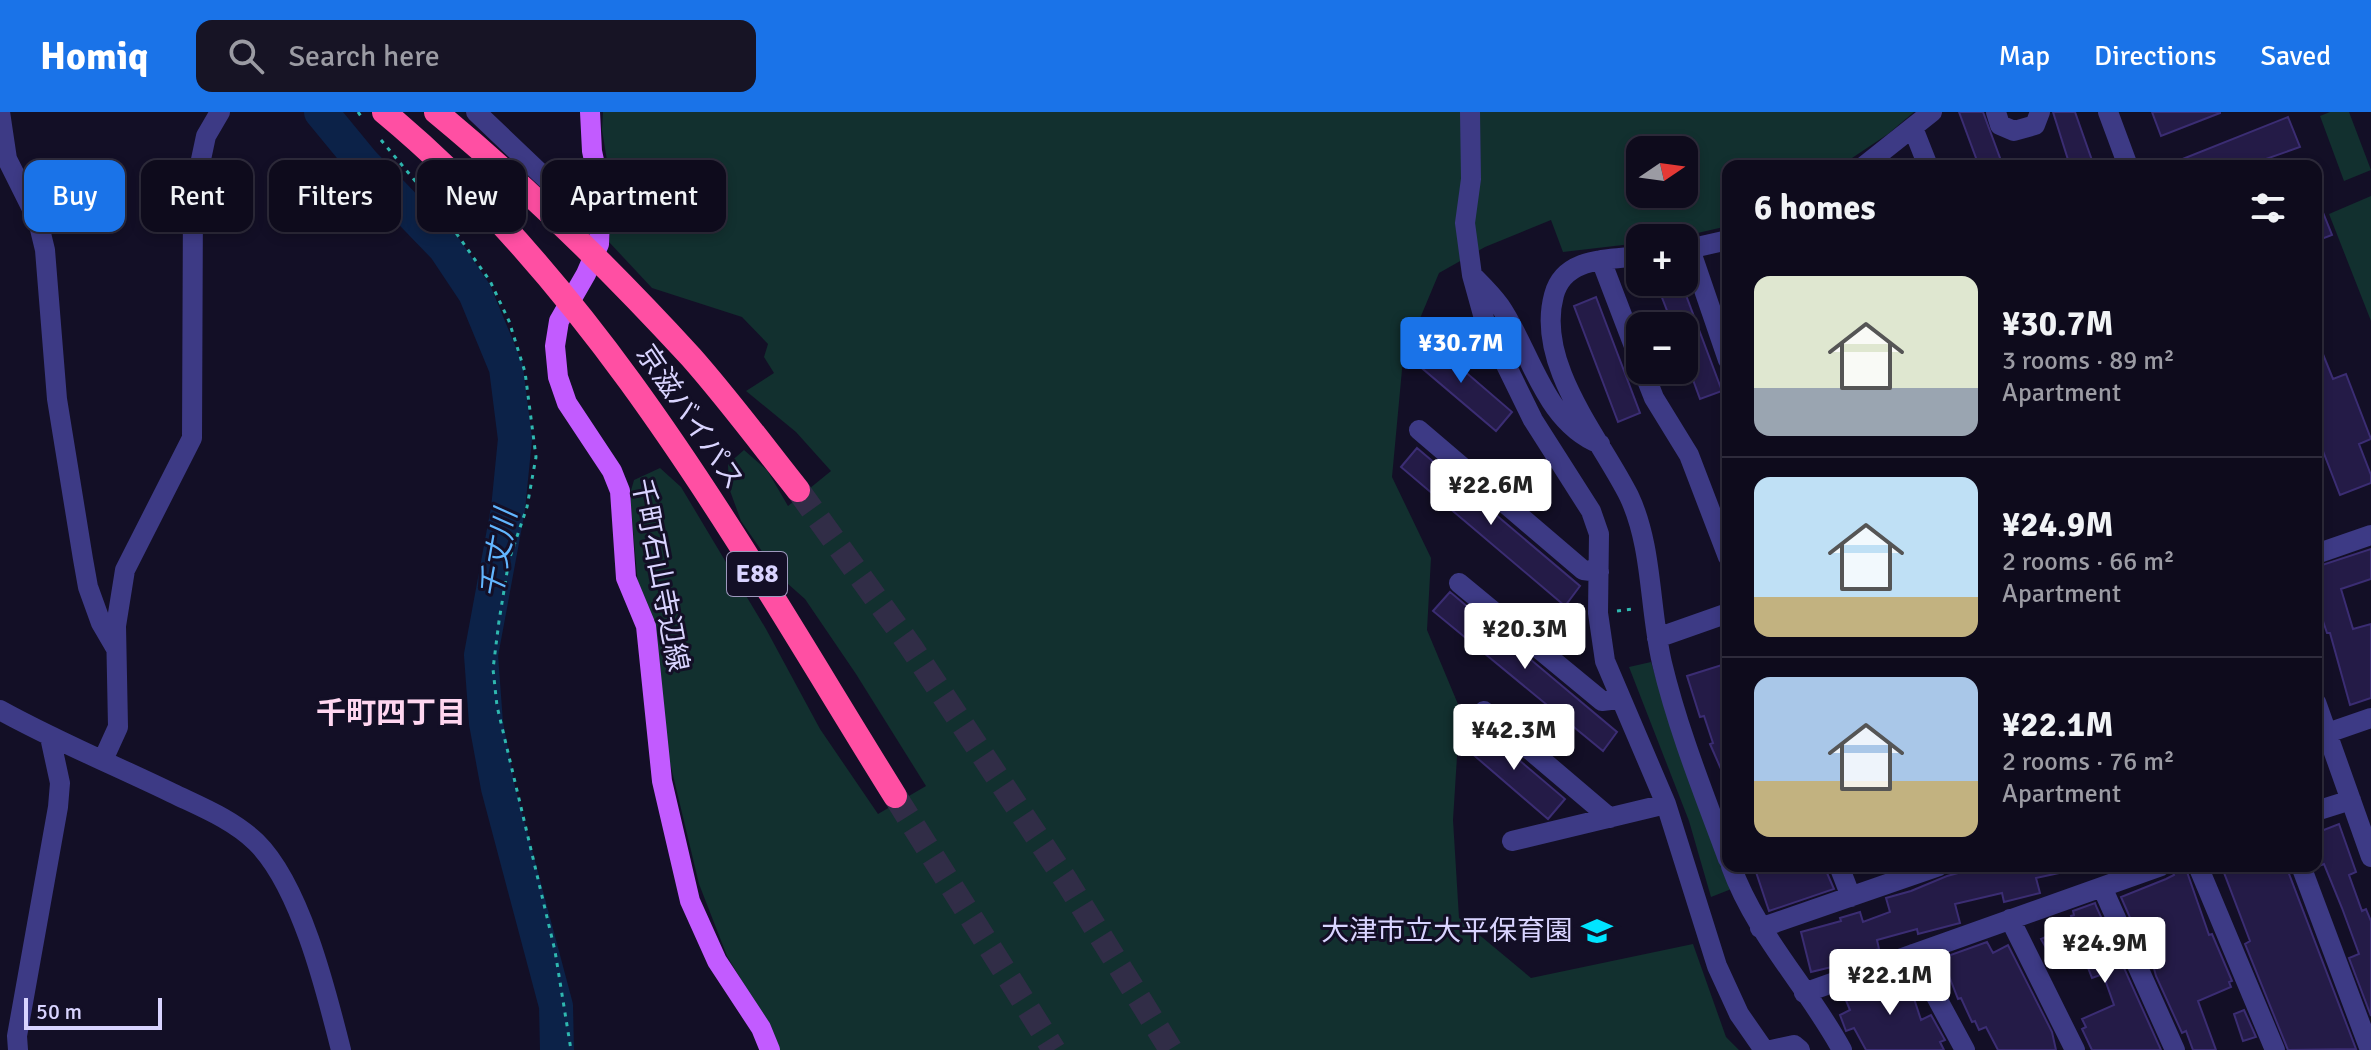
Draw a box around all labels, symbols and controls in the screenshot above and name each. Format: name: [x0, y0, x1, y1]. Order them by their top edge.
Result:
search box: [196, 20, 756, 92]
text: Homiq: [40, 33, 148, 80]
icon: search: [224, 34, 268, 78]
text: Search here: [288, 38, 440, 75]
text: Map: [1998, 39, 2050, 73]
text: Directions: [2094, 39, 2216, 73]
text: Saved: [2260, 39, 2331, 73]
north arrow: [1626, 136, 1698, 208]
map controls: [1626, 136, 1698, 384]
chip: Buy: [24, 160, 125, 232]
chip: Rent: [141, 160, 253, 232]
chip: Filters: [269, 160, 401, 232]
chip: New: [417, 160, 526, 232]
chip: Apartment: [542, 160, 726, 232]
icon: filters: [2246, 186, 2290, 230]
text: 6 homes: [1754, 187, 1875, 229]
button: +: [1626, 224, 1698, 296]
text: ¥30.7M: [2002, 303, 2114, 345]
icon: home: [1818, 308, 1914, 404]
button: −: [1626, 312, 1698, 384]
pin: ¥30.7M: [1396, 317, 1526, 385]
text: ¥30.7M: [1418, 327, 1504, 359]
street label: 京滋バイパス: [629, 338, 751, 496]
text: 3 rooms · 89 m²: [2002, 345, 2175, 377]
text: Apartment: [2002, 377, 2121, 409]
pin: ¥22.6M: [1426, 459, 1556, 527]
text: ¥22.6M: [1448, 469, 1534, 501]
street label: 千町石山寺辺線: [625, 476, 695, 674]
water label: 千丈川: [473, 504, 526, 602]
text: ¥24.9M: [2002, 504, 2114, 546]
icon: home: [1818, 509, 1914, 605]
text: 2 rooms · 66 m²: [2002, 546, 2175, 578]
road number: E88: [727, 552, 787, 596]
text: Apartment: [2002, 578, 2121, 610]
pin: ¥20.3M: [1460, 603, 1590, 671]
text: ¥20.3M: [1482, 613, 1568, 645]
district label: 千町四丁目: [316, 695, 466, 732]
pin: ¥42.3M: [1449, 704, 1579, 772]
text: ¥22.1M: [2002, 704, 2114, 746]
icon: home: [1818, 709, 1914, 805]
text: ¥42.3M: [1471, 714, 1557, 746]
text: 2 rooms · 76 m²: [2002, 746, 2175, 778]
text: Apartment: [2002, 778, 2121, 810]
place label: 大津市立大平保育園: [1321, 914, 1573, 948]
school or university icon: 大津市立大平保育園: [1580, 914, 1614, 948]
pin: ¥24.9M: [2040, 917, 2170, 985]
text: ¥24.9M: [2062, 927, 2148, 959]
pin: ¥22.1M: [1825, 949, 1955, 1017]
text: ¥22.1M: [1847, 959, 1933, 991]
scale bar: [24, 994, 162, 1030]
text: 50 m: [36, 998, 82, 1025]

